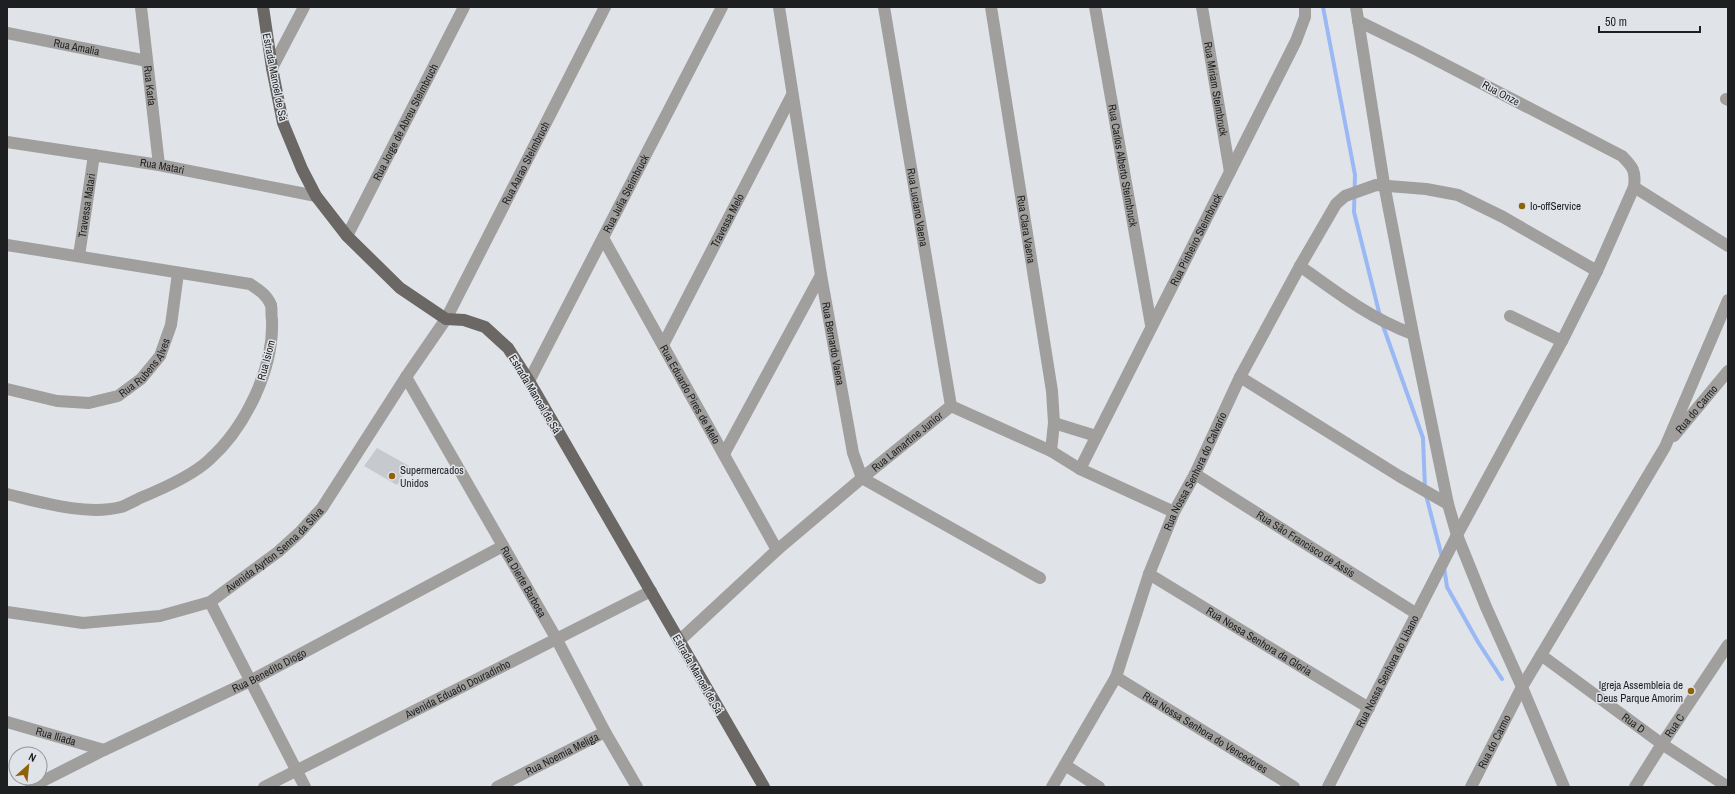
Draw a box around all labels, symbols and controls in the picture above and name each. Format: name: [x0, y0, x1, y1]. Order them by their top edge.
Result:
scale bar: [1599, 8, 1700, 34]
text: 50 m: [1605, 14, 1627, 30]
street label: Estrada Manoel de Sá: [260, 32, 290, 122]
street label: Rua Amalia: [52, 35, 101, 58]
street label: Rua Miriam Steimbruck: [1201, 41, 1231, 138]
street label: Rua Jorge de Abreu Steimbruch: [370, 61, 441, 183]
street label: Rua Karla: [141, 65, 159, 106]
street label: Rua Onze: [1480, 77, 1522, 109]
street label: Rua Carlos Alberto Steimbruck: [1105, 103, 1141, 228]
street label: Rua Aarao Steimbruch: [499, 119, 553, 207]
street label: Rua Julia Steimbruck: [600, 151, 652, 235]
street label: Rua Matari: [139, 155, 185, 177]
street label: Rua Luciano Vaena: [904, 167, 931, 247]
street label: Travessa Matari: [75, 172, 98, 239]
street label: Travessa Melo: [707, 191, 747, 250]
street label: Rua Pinheiro Steimbruck: [1167, 191, 1225, 288]
street label: Rua Clara Vaena: [1014, 194, 1039, 264]
place label: Io-offService: [1530, 199, 1581, 213]
marker: Io-offService: [1517, 201, 1527, 211]
street label: Rua Bernardo Vaena: [819, 301, 848, 386]
street label: Rua Rubens Alves: [116, 336, 173, 400]
street label: Rua Isiom: [254, 338, 278, 382]
street label: Rua Eduardo Pires de Melo: [657, 342, 723, 446]
street label: Estrada Manoel de Sá: [506, 352, 564, 436]
street label: Rua do Carmo: [1672, 382, 1721, 436]
street label: Rua Lamartine Junior: [869, 409, 945, 475]
street label: Rua Nossa Senhora do Calvario: [1160, 410, 1230, 533]
place label: Supermercados Unidos: [400, 463, 464, 490]
marker: Supermercados Unidos: [387, 471, 397, 481]
street label: Avenida Ayrton Senna da Silva: [222, 504, 326, 596]
street label: Rua São Francisco de Assis: [1254, 508, 1358, 580]
street label: Rua Dierte Barbosa: [498, 543, 550, 620]
street label: Rua Nossa Senhora da Gloria: [1204, 604, 1315, 679]
street label: Rua Nossa Senhora do Libano: [1353, 613, 1422, 730]
street label: Estrada Manoel de Sá: [670, 632, 726, 716]
street label: Rua Benedito Diogo: [230, 645, 309, 696]
street label: Avenida Eduado Douradinho: [402, 656, 513, 722]
place label: Igreja Assembleia de Deus Parque Amorim: [1597, 678, 1683, 705]
marker: Igreja Assembleia de Deus Parque Amorim: [1686, 686, 1696, 696]
street label: Rua Nossa Senhora do Vencedores: [1140, 688, 1271, 776]
street label: Rua D: [1619, 710, 1648, 736]
street label: Rua C: [1661, 711, 1688, 740]
street label: Rua do Carmo: [1475, 712, 1514, 771]
street label: Rua Iliada: [34, 724, 78, 749]
street label: Rua Noemia Meliga: [523, 729, 601, 778]
north arrow: [8, 746, 48, 786]
text: N: [26, 749, 39, 765]

